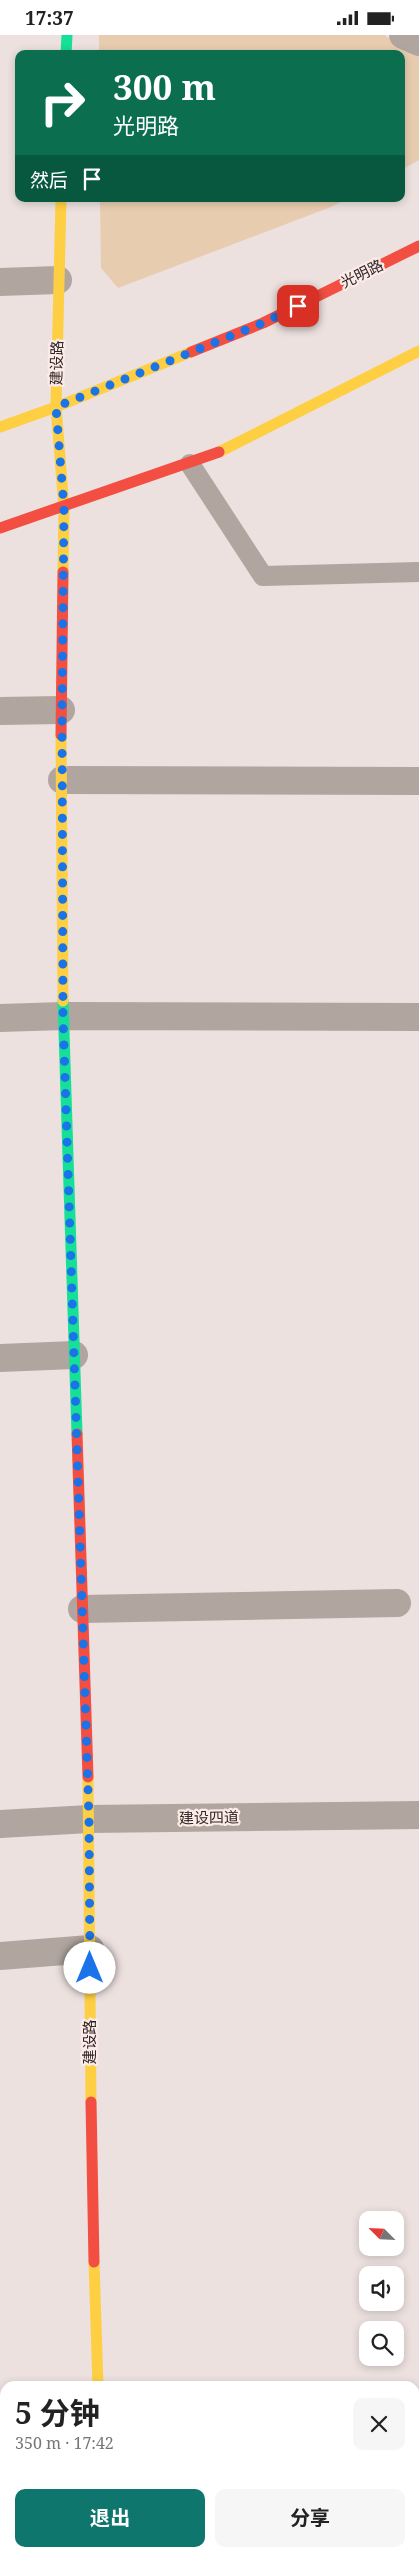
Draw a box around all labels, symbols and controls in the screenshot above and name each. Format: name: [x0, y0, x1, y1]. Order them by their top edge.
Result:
text: 17:37: [25, 5, 74, 31]
text: 300 m: [113, 63, 216, 110]
icon: right: [30, 70, 95, 135]
text: 光明路: [113, 110, 179, 140]
icon: arrive: [78, 165, 106, 193]
text: 然后: [30, 167, 68, 193]
street label: 光明路: [337, 254, 386, 292]
pin: [277, 285, 319, 327]
icon: arrive: [284, 292, 312, 320]
street label: 建设路: [46, 340, 66, 386]
street label: 建设四道: [179, 1806, 239, 1828]
position arrow: [63, 1941, 115, 1993]
street label: 建设路: [79, 2019, 99, 2065]
north arrow: [359, 2211, 404, 2256]
map controls: [359, 2211, 404, 2366]
button: sound: [359, 2266, 404, 2311]
button: search: [359, 2321, 404, 2366]
text: 5 分钟: [15, 2392, 100, 2433]
button: close: [353, 2398, 405, 2450]
text: 350 m · 17:42: [15, 2432, 114, 2454]
button: 退出: [15, 2489, 205, 2547]
button: 分享: [215, 2489, 405, 2547]

